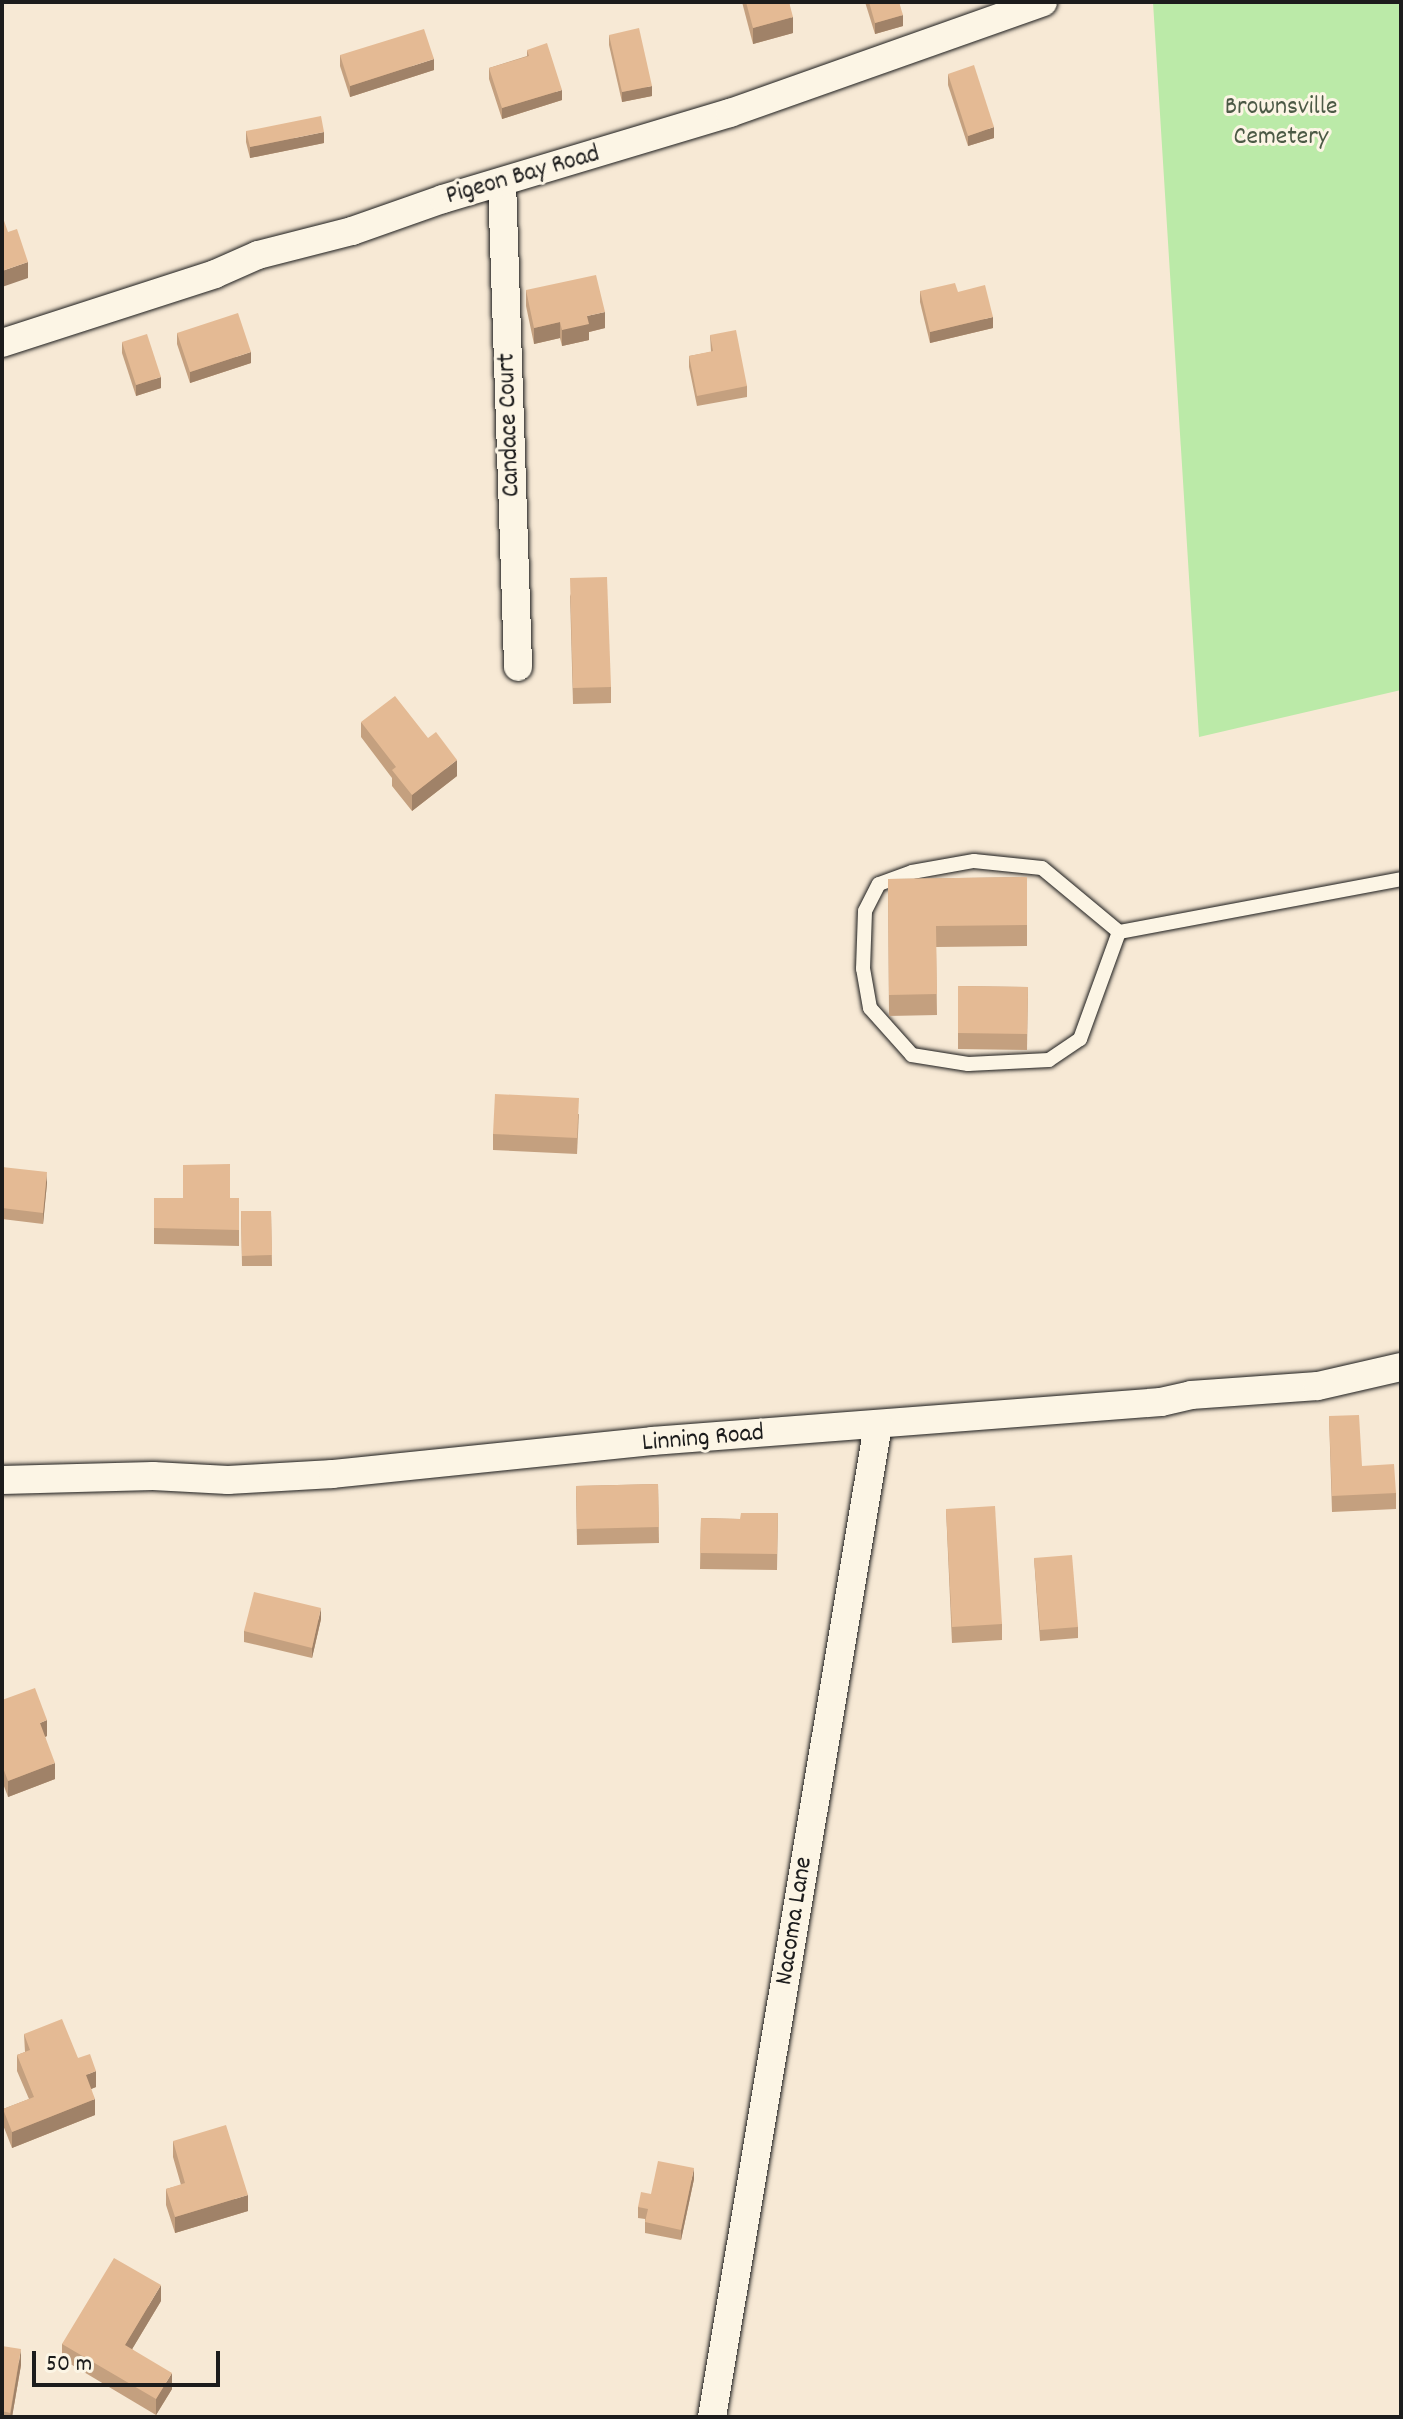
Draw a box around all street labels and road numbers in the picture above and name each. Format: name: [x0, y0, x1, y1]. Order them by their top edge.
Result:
street label: Pigeon Bay Road: [442, 139, 604, 213]
street label: Candace Court: [492, 352, 528, 498]
street label: Linning Road: [641, 1418, 765, 1460]
street label: Nacoma Lane: [769, 1855, 821, 1987]

